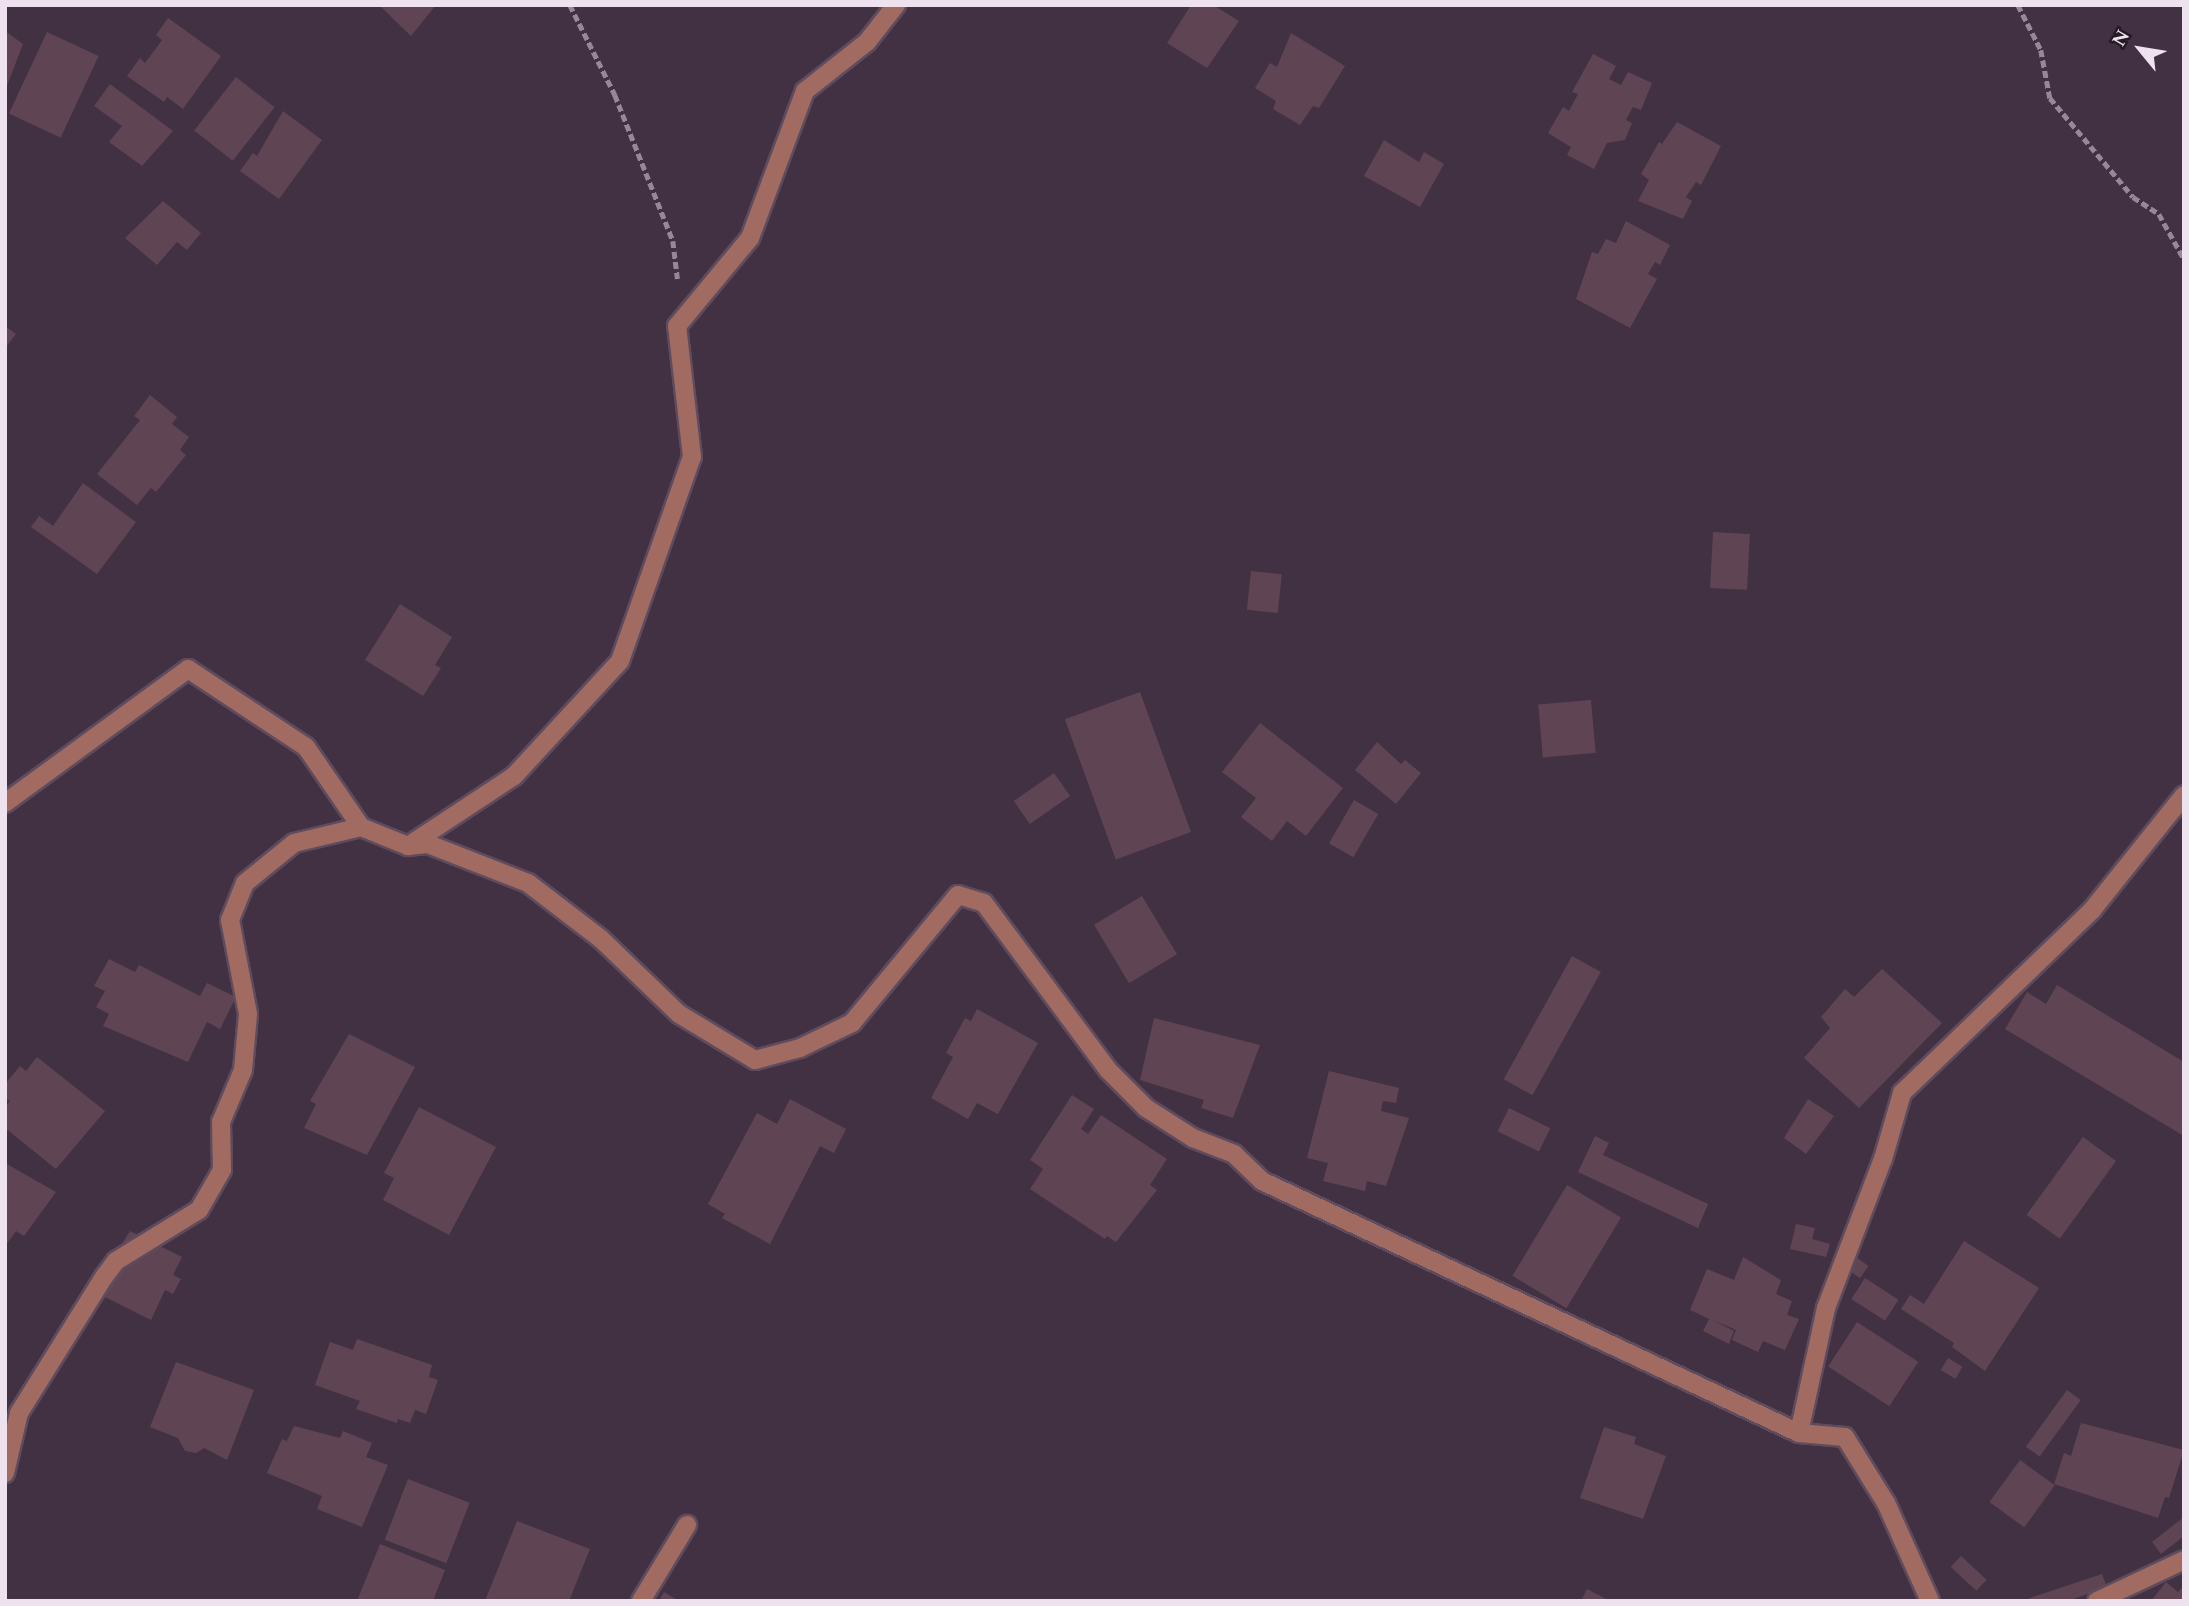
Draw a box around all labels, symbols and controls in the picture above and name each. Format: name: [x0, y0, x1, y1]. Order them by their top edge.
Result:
north arrow: [2105, 14, 2175, 84]
text: N: [2105, 24, 2138, 52]

